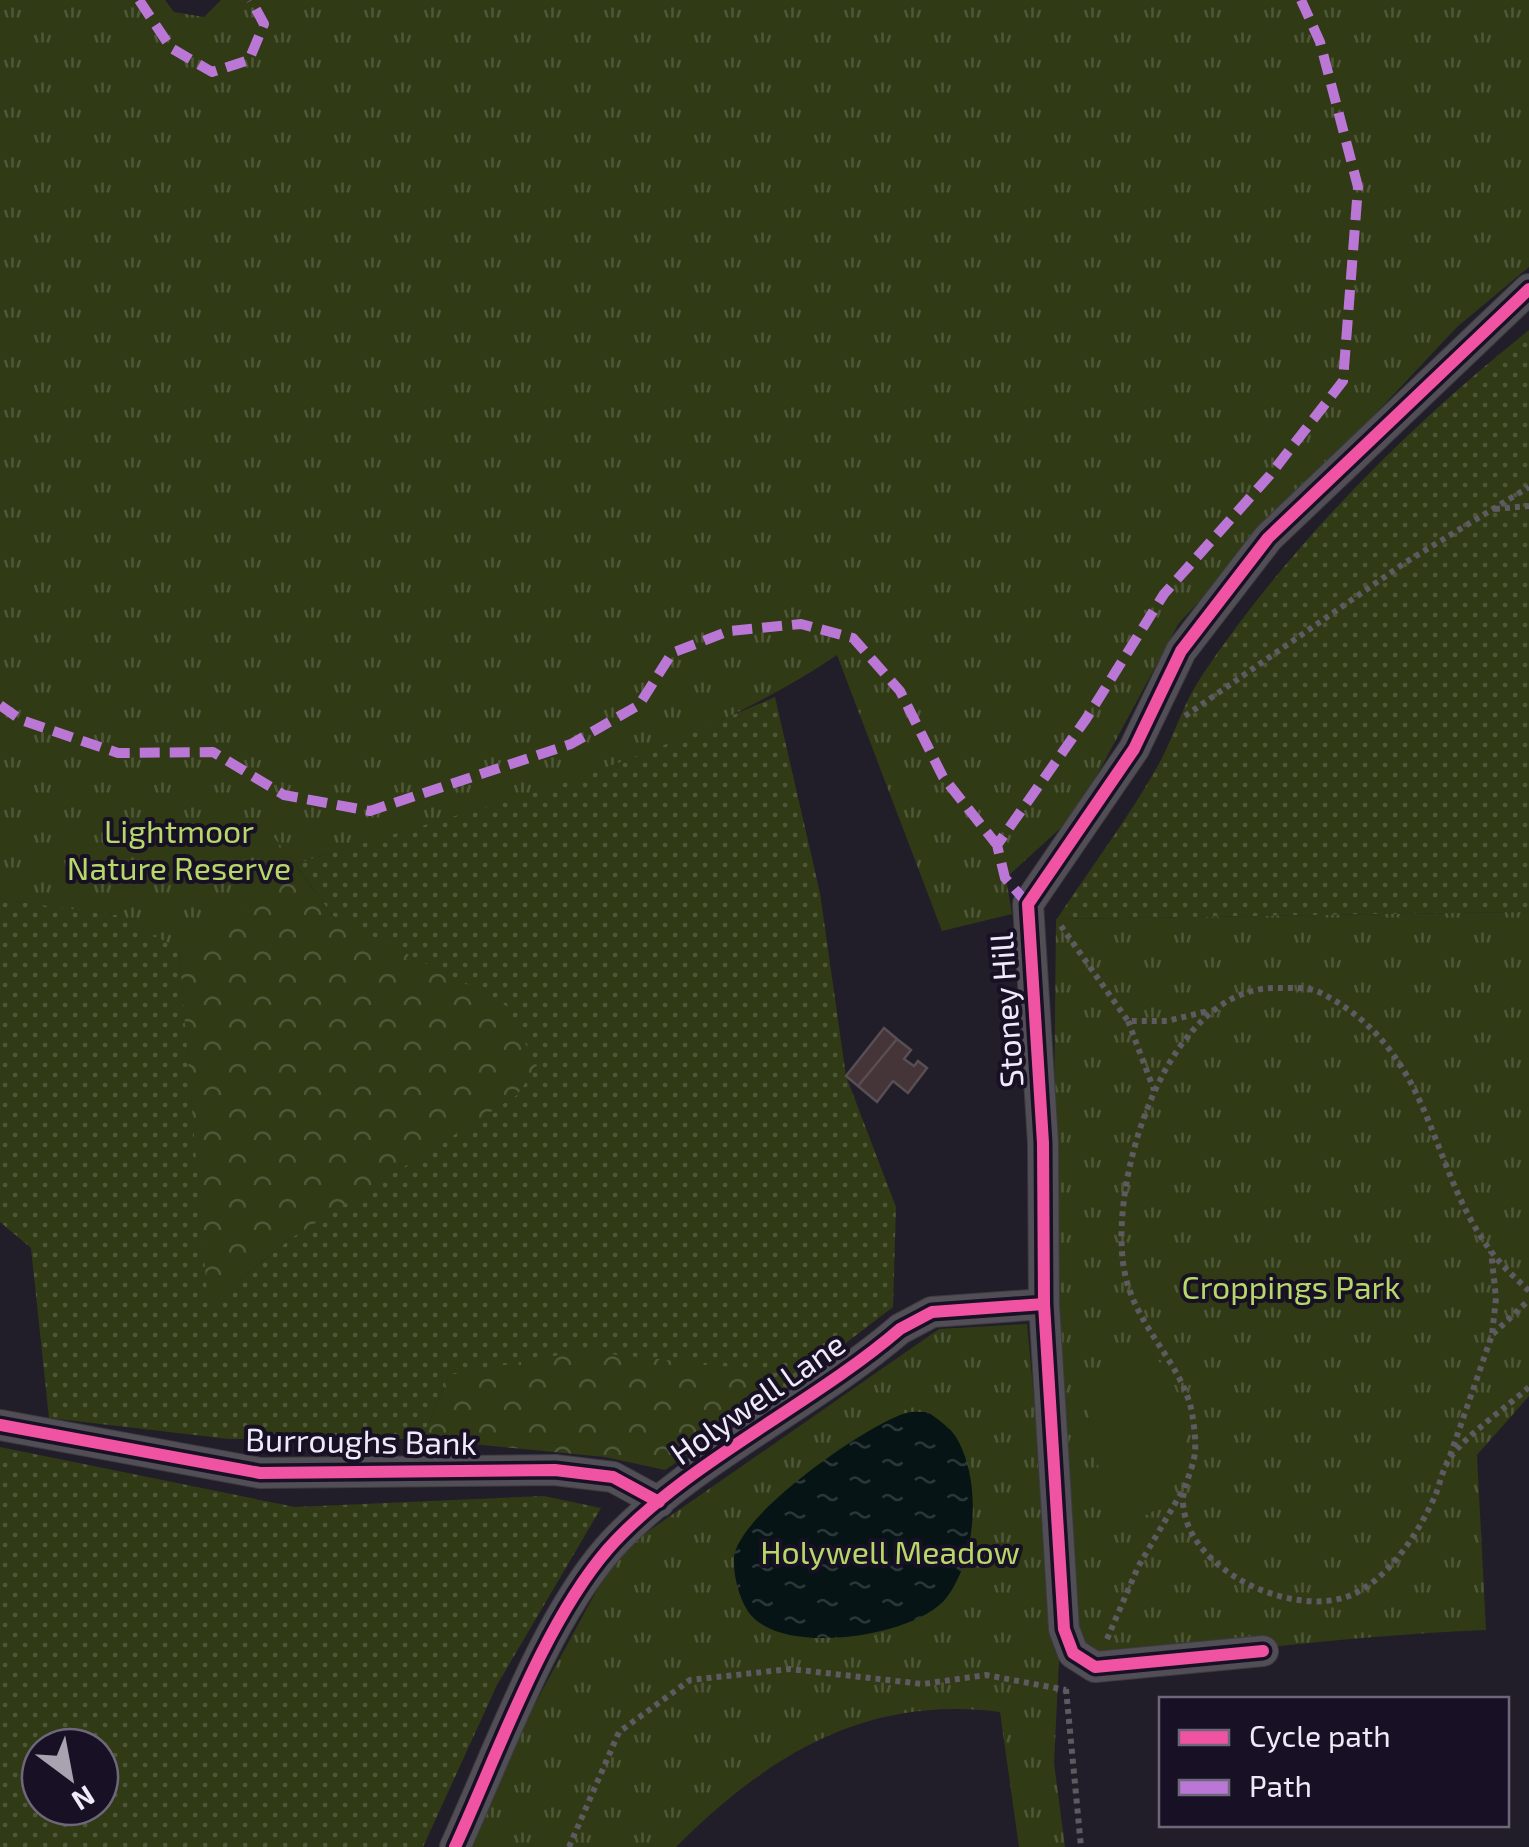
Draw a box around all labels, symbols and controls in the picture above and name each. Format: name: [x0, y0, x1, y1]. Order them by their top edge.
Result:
park label: Lightmoor Nature Reserve: [67, 811, 291, 886]
street label: Stoney Hill: [981, 931, 1029, 1089]
park label: Croppings Park: [1181, 1267, 1401, 1305]
street label: Holywell Lane: [662, 1323, 851, 1471]
street label: Burroughs Bank: [245, 1419, 477, 1461]
park label: Holywell Meadow: [760, 1532, 1020, 1570]
legend: [1159, 1697, 1509, 1827]
text: Cycle path: [1249, 1717, 1391, 1753]
north arrow: [20, 1727, 120, 1827]
text: Path: [1249, 1767, 1312, 1803]
text: N: [66, 1779, 101, 1819]

